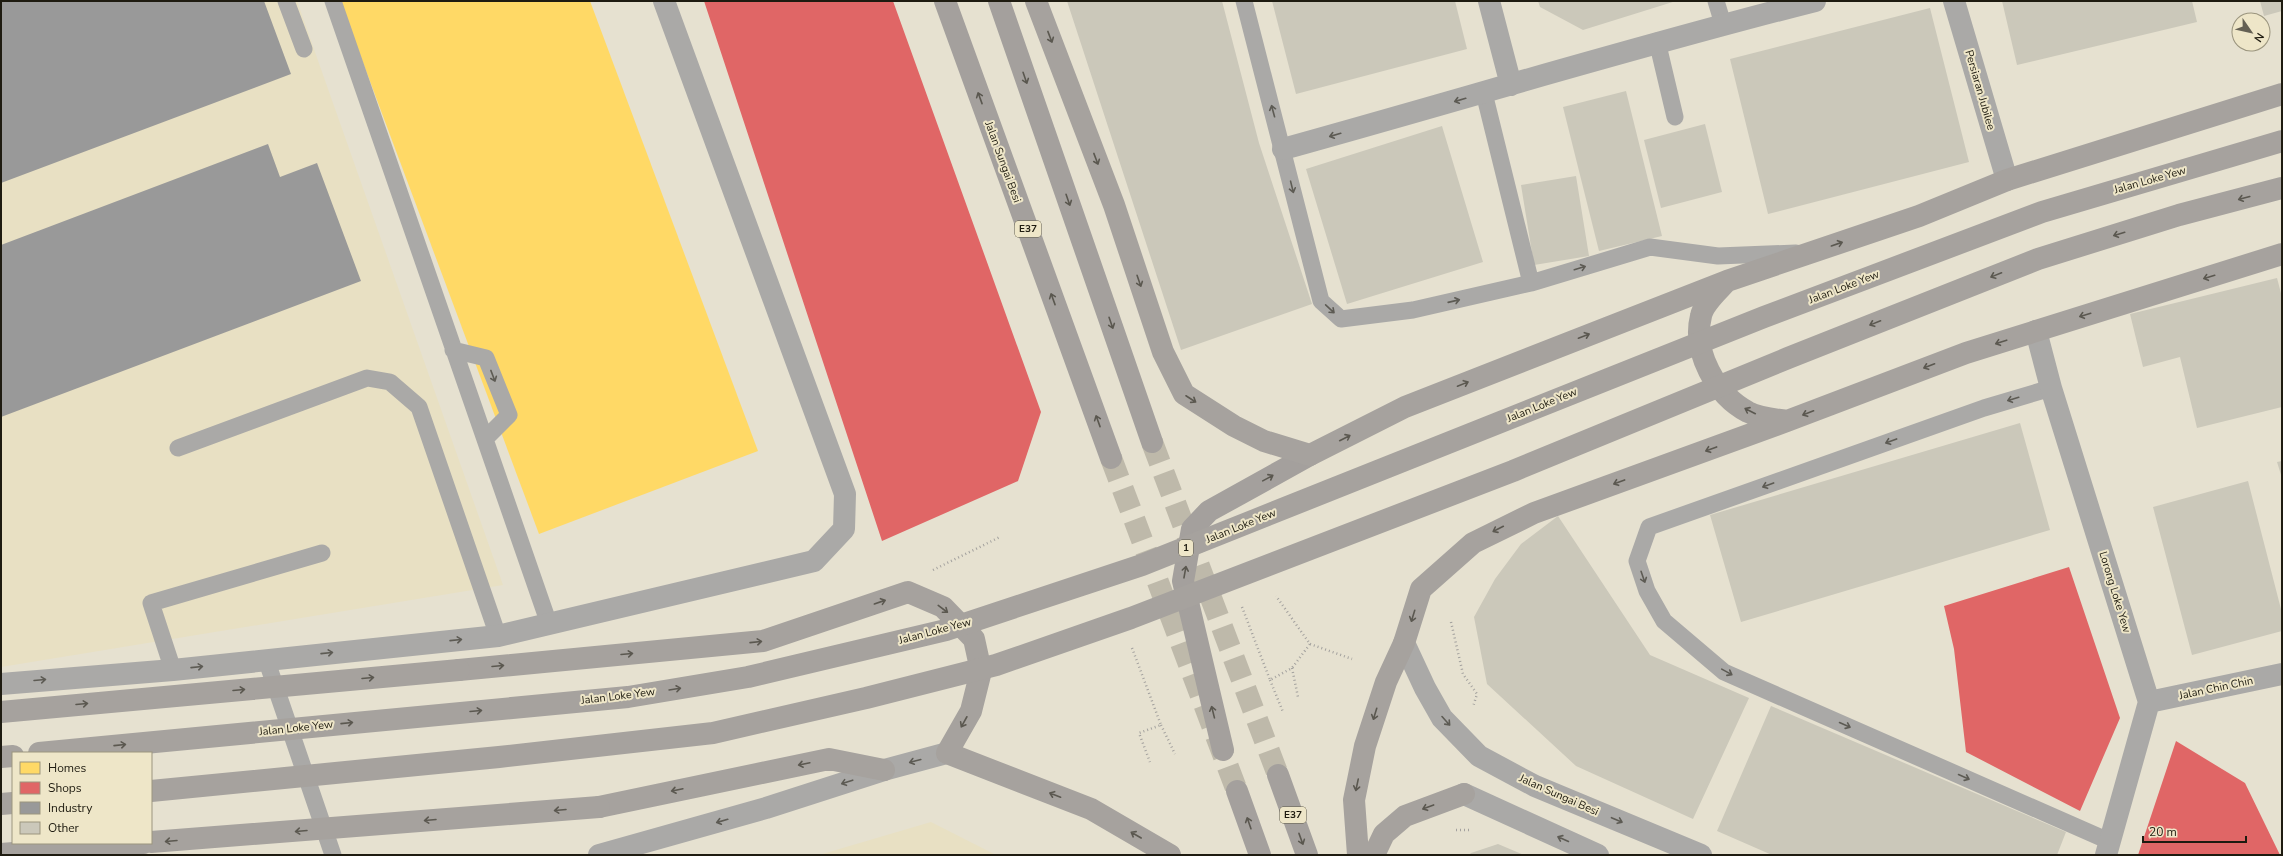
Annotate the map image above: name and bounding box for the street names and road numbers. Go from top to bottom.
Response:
street label: Persiaran Jubilee [1961,48,1999,132]
street label: Jalan Sungai Besi [981,118,1025,205]
street label: Jalan Loke Yew [2111,163,2188,198]
road number: E37 [1015,221,1041,237]
street label: Jalan Loke Yew [1806,267,1881,308]
street label: Jalan Loke Yew [1504,384,1579,426]
street label: Jalan Loke Yew [1203,505,1278,547]
road number: 1 [1179,540,1193,556]
street label: Lorong Loke Yew [2095,549,2135,635]
street label: Jalan Loke Yew [896,614,973,648]
street label: Jalan Chin Chin [2177,673,2254,703]
street label: Jalan Loke Yew [579,684,656,708]
street label: Jalan Loke Yew [257,717,334,739]
street label: Jalan Sungai Besi [1516,770,1601,819]
road number: E37 [1280,807,1306,823]

